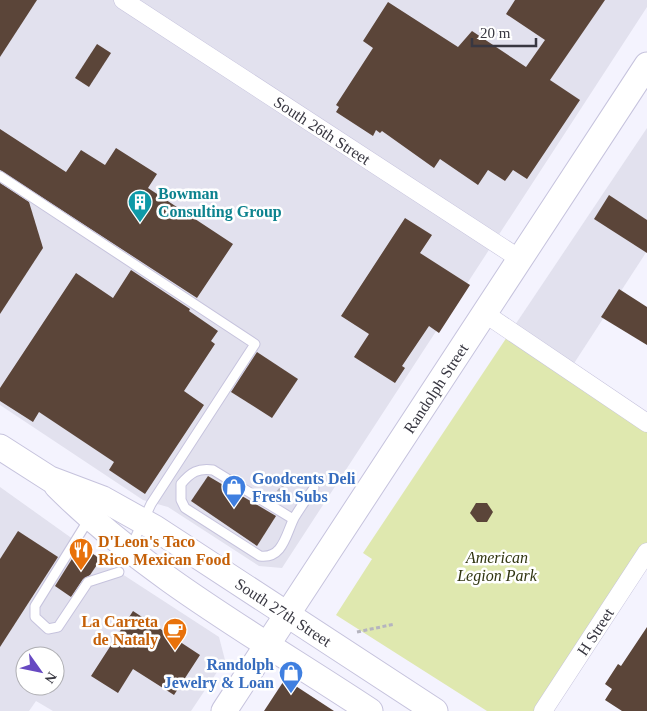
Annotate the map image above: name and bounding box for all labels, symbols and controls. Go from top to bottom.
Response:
scale bar [472,15,536,47]
text: 20 m [480,25,511,41]
street label: South 26th Street [271,93,374,168]
place label: Bowman Consulting Group [158,185,282,221]
building icon: Bowman Consulting Group [127,189,153,223]
street label: Randolph Street [400,340,471,436]
place label: Goodcents Deli Fresh Subs [252,470,356,505]
shop icon: Goodcents Deli Fresh Subs [221,474,247,508]
place label: D'Leon's Taco Rico Mexican Food [98,533,231,568]
restaurant icon: D'Leon's Taco Rico Mexican Food [68,537,94,571]
park label: American Legion Park [456,549,538,585]
street label: South 27th Street [232,574,335,650]
street label: H Street [573,604,617,658]
place label: La Carreta de Nataly [81,613,158,649]
cafe icon: La Carreta de Nataly [162,617,188,651]
north arrow [15,646,65,696]
place label: Randolph Jewelry & Loan [164,656,274,692]
shop icon: Randolph Jewelry & Loan [278,660,304,694]
text: N [41,669,60,686]

